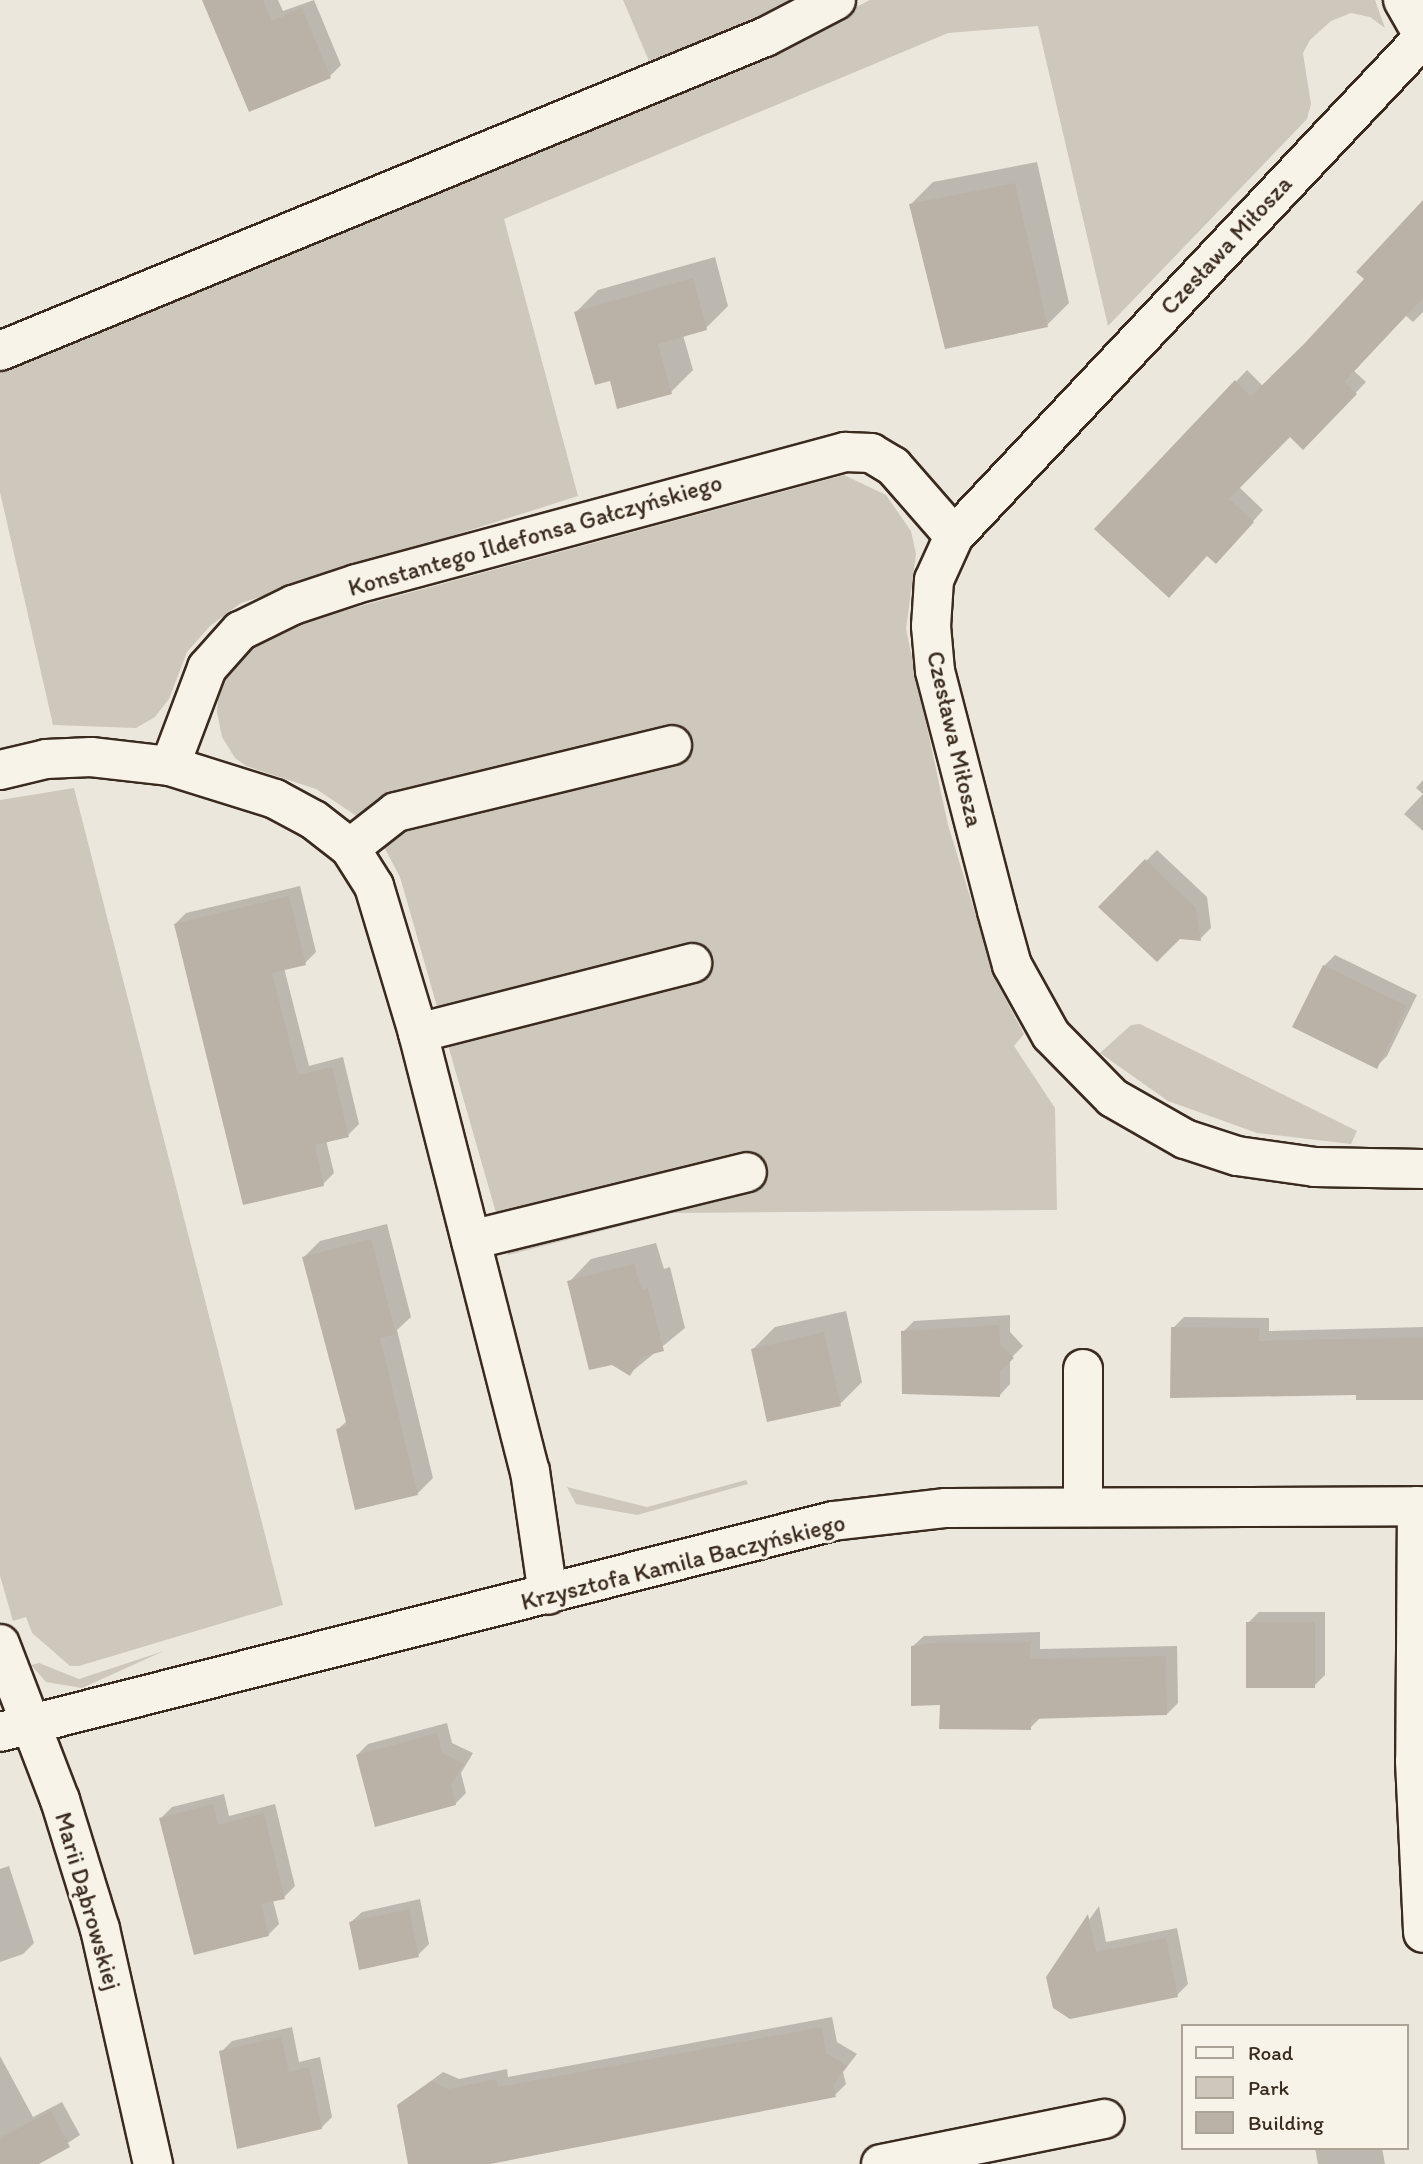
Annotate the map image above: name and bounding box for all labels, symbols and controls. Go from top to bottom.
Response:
street label: Czesława Miłosza [1154,169,1298,321]
street label: Konstantego Ildefonsa Gałczyńskiego [345,468,725,602]
street label: Czesława Miłosza [921,648,989,830]
street label: Krzysztofa Kamila Baczyńskiego [517,1508,849,1616]
street label: Marii Dąbrowskiej [49,1809,127,1993]
legend [1182,2024,1409,2150]
text: Road [1248,2040,1293,2065]
text: Park [1248,2075,1289,2100]
text: Building [1248,2110,1324,2135]

